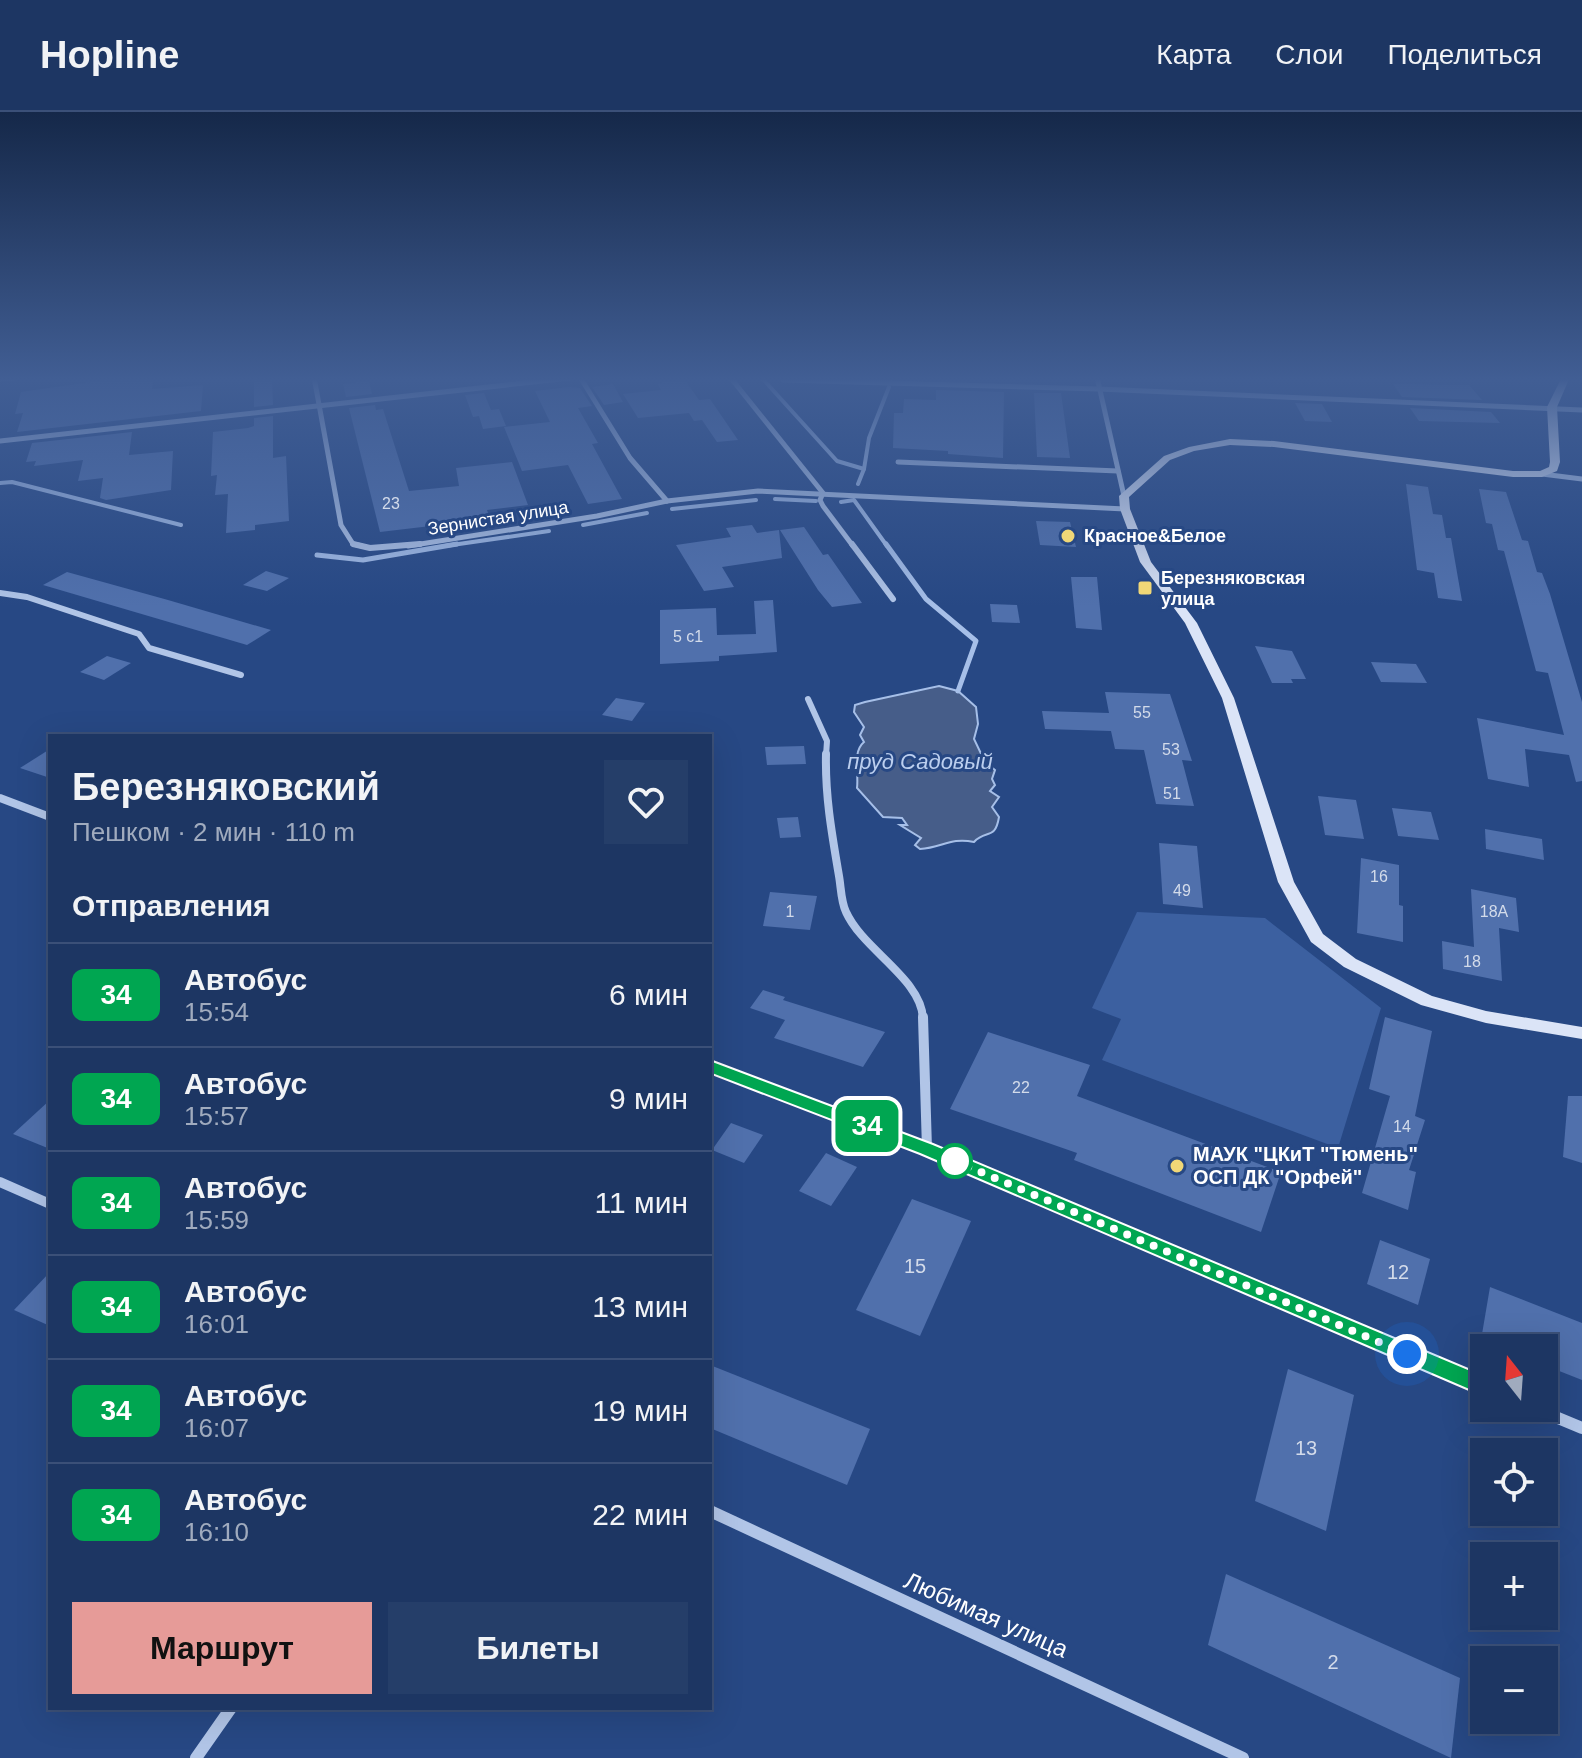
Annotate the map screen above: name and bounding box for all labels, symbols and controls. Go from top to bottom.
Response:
text: Hopline [40,34,179,76]
text: Карта [1156,39,1231,70]
text: Слои [1275,39,1343,70]
text: Поделиться [1387,39,1542,70]
house number: 23 [382,495,400,512]
street label: Зернистая улица [426,497,571,539]
place label: Красное&Белое [1084,526,1226,546]
marker: Красное&Белое [1059,527,1077,545]
place label: Березняковская улица [1161,568,1305,609]
marker: Березняковская улица [1136,579,1154,597]
house number: 5 с1 [673,628,703,645]
house number: 55 [1133,704,1151,721]
house number: 53 [1162,741,1180,758]
water label: пруд Садовый [847,749,993,774]
button: heart [604,760,688,844]
text: Березняковский [72,766,380,808]
house number: 51 [1163,785,1181,802]
text: Пешком · 2 мин · 110 m [72,817,355,847]
house number: 16 [1370,868,1388,885]
house number: 49 [1173,882,1191,899]
text: Отправления [72,889,271,922]
house number: 1 [786,903,795,920]
house number: 18А [1480,903,1509,920]
house number: 18 [1463,953,1481,970]
text: Автобус [184,963,307,996]
text: 6 мин [609,978,688,1011]
text: 34 [100,979,132,1010]
text: 15:54 [184,997,249,1027]
text: Автобус [184,1067,307,1100]
house number: 22 [1012,1079,1030,1096]
text: 9 мин [609,1082,688,1115]
text: 34 [100,1083,132,1114]
line badge: 34 [831,1100,903,1152]
text: 15:57 [184,1101,249,1131]
text: 34 [851,1110,883,1141]
house number: 14 [1393,1118,1411,1135]
place label: МАУК "ЦКиТ "Тюмень" ОСП ДК "Орфей" [1193,1143,1418,1188]
unlabelled marker [938,1144,972,1178]
marker: МАУК "ЦКиТ "Тюмень" ОСП ДК "Орфей" [1168,1157,1186,1175]
text: Автобус [184,1171,307,1204]
text: 11 мин [595,1186,688,1219]
text: 34 [100,1187,132,1218]
text: 15:59 [184,1205,249,1235]
house number: 15 [904,1255,926,1277]
house number: 12 [1387,1261,1409,1283]
text: Автобус [184,1275,307,1308]
text: 13 мин [592,1290,688,1323]
text: 34 [100,1291,132,1322]
text: 16:01 [184,1309,249,1339]
your location [1387,1334,1427,1374]
north arrow [1470,1334,1558,1422]
map controls [1470,1334,1558,1734]
text: Автобус [184,1379,307,1412]
text: 19 мин [592,1394,688,1427]
text: 34 [100,1395,132,1426]
text: 16:07 [184,1413,249,1443]
house number: 13 [1295,1437,1317,1459]
button: locate [1470,1438,1558,1526]
text: Автобус [184,1483,307,1516]
text: 22 мин [592,1498,688,1531]
text: 34 [100,1499,132,1530]
text: 16:10 [184,1517,249,1547]
button: + [1470,1542,1558,1630]
street label: Любимая улица [900,1566,1073,1663]
button: Маршрут [72,1602,372,1694]
button: Билеты [388,1602,688,1694]
button: − [1470,1646,1558,1734]
house number: 2 [1327,1651,1339,1673]

